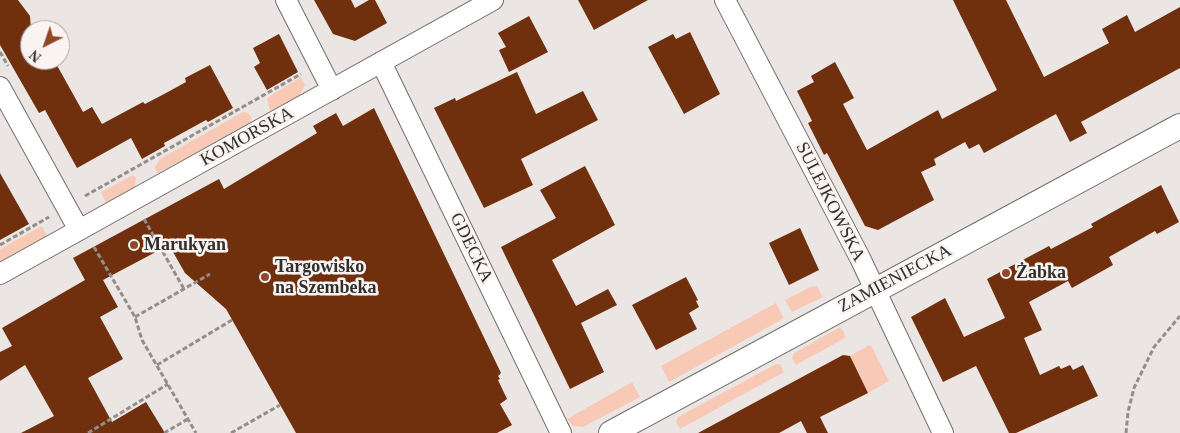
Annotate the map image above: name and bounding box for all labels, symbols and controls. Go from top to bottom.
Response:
north arrow [20,20,70,70]
text: N [27,47,44,65]
street label: KOMORSKA [197,103,297,171]
street label: SULEJKOWSKA [791,139,869,265]
street label: GDECKA [445,210,497,286]
place label: Marukyan [144,234,226,256]
marker: Marukyan [128,239,140,251]
street label: ZAMIENIECKA [835,240,955,318]
place label: Targowisko na Szembeka [275,256,377,298]
place label: Żabka [1016,262,1066,284]
marker: Żabka [1000,267,1012,279]
marker: Targowisko na Szembeka [259,271,271,283]

